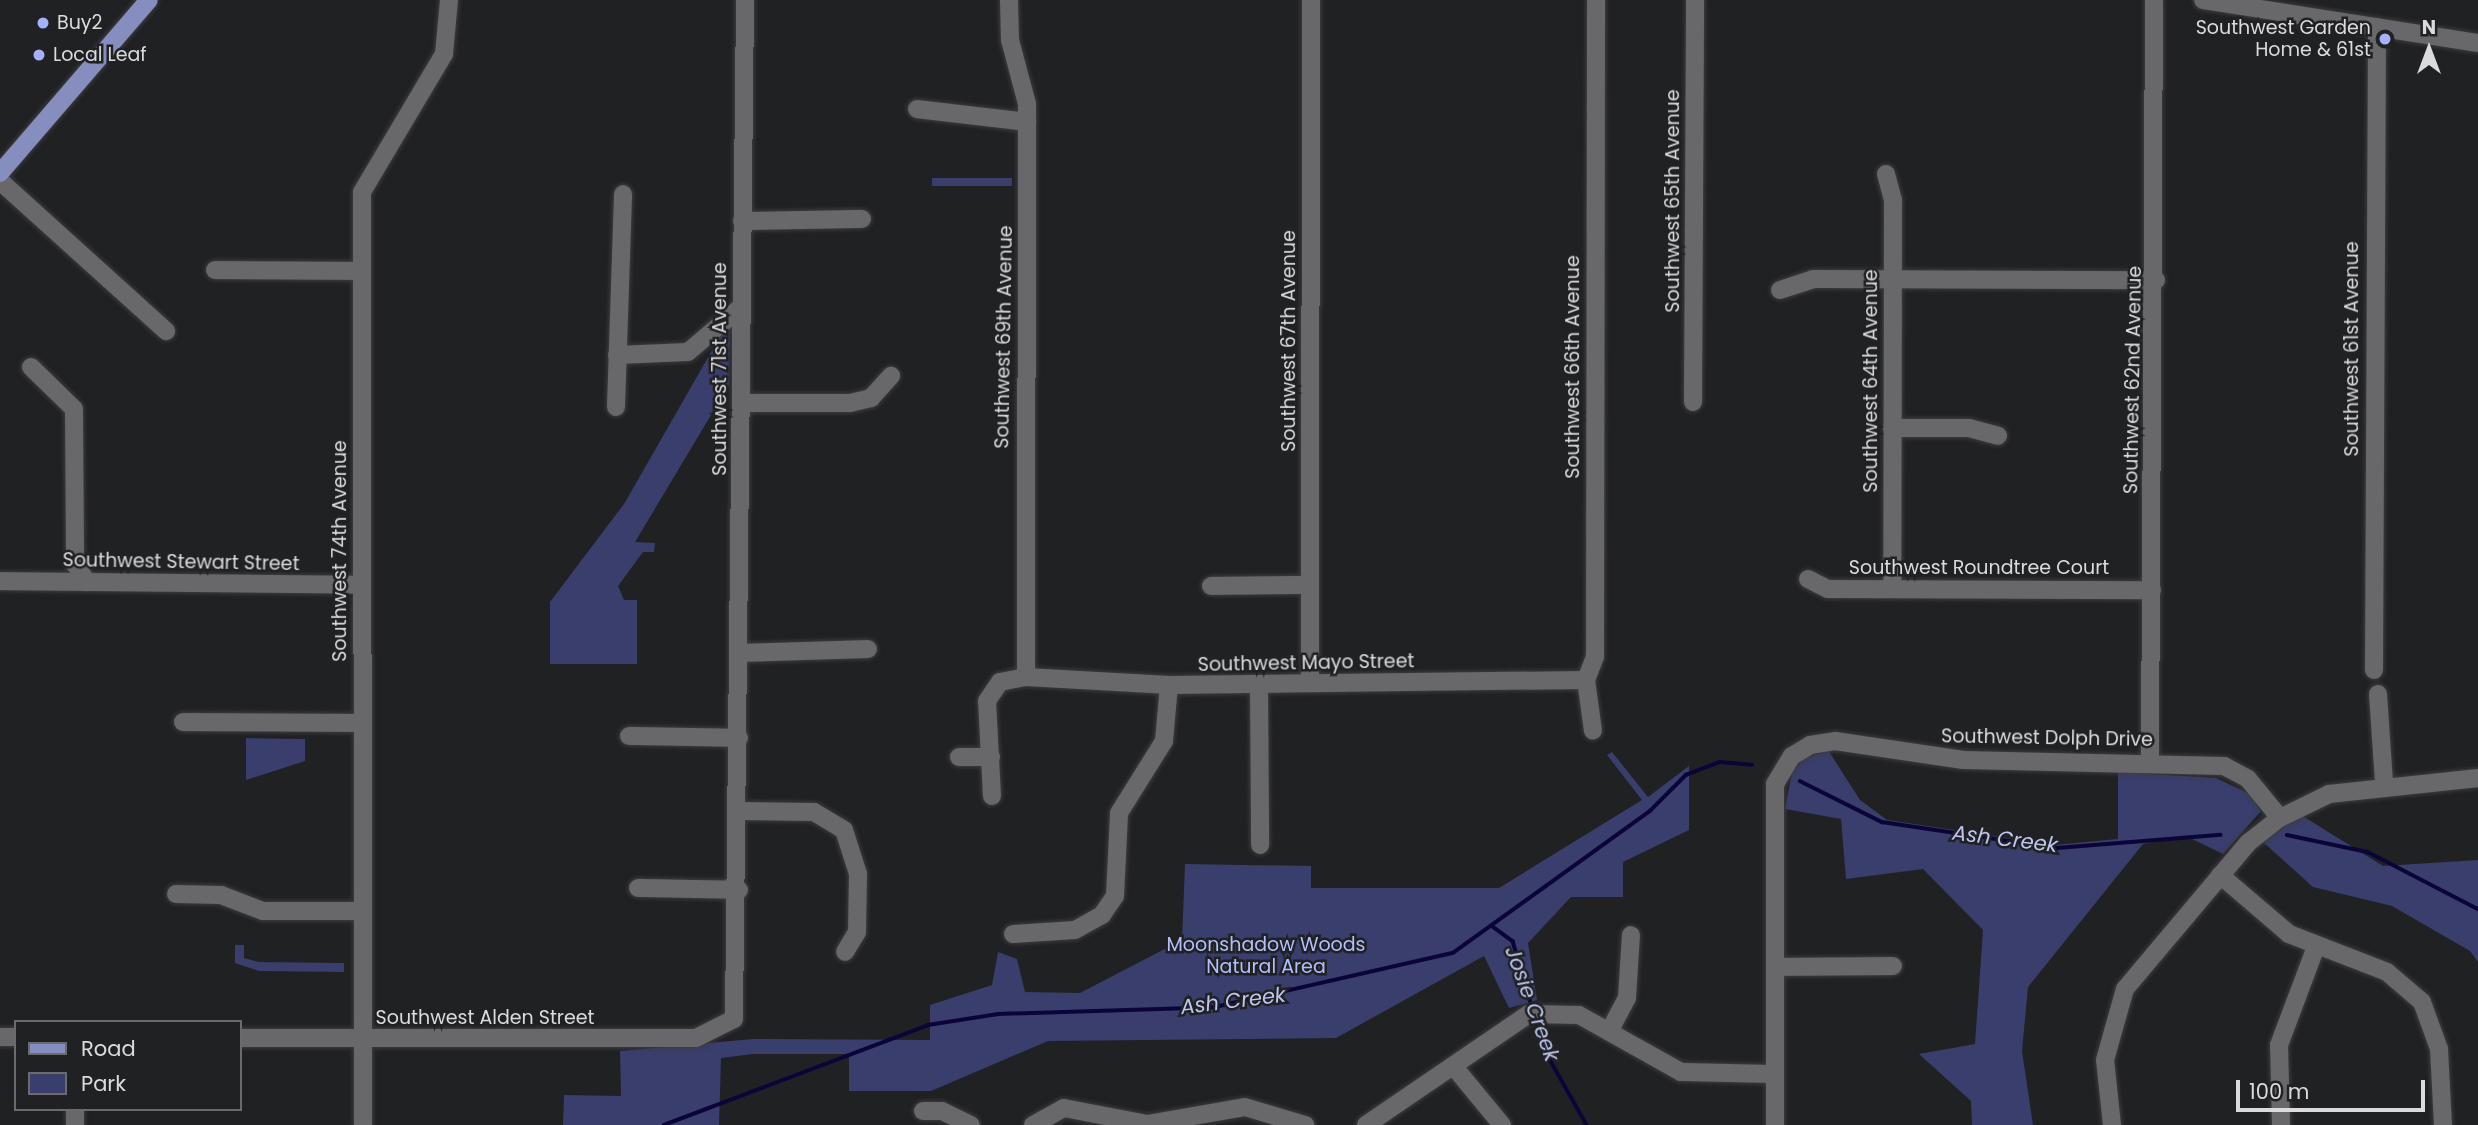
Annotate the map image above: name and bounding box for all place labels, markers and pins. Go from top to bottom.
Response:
place label: Buy2 [57,12,102,34]
marker: Buy2 [35,15,51,31]
place label: Southwest Garden Home & 61st [2196,17,2371,61]
marker: Southwest Garden Home & 61st [2377,31,2393,47]
place label: Local Leaf [53,44,147,66]
marker: Local Leaf [31,47,47,63]

